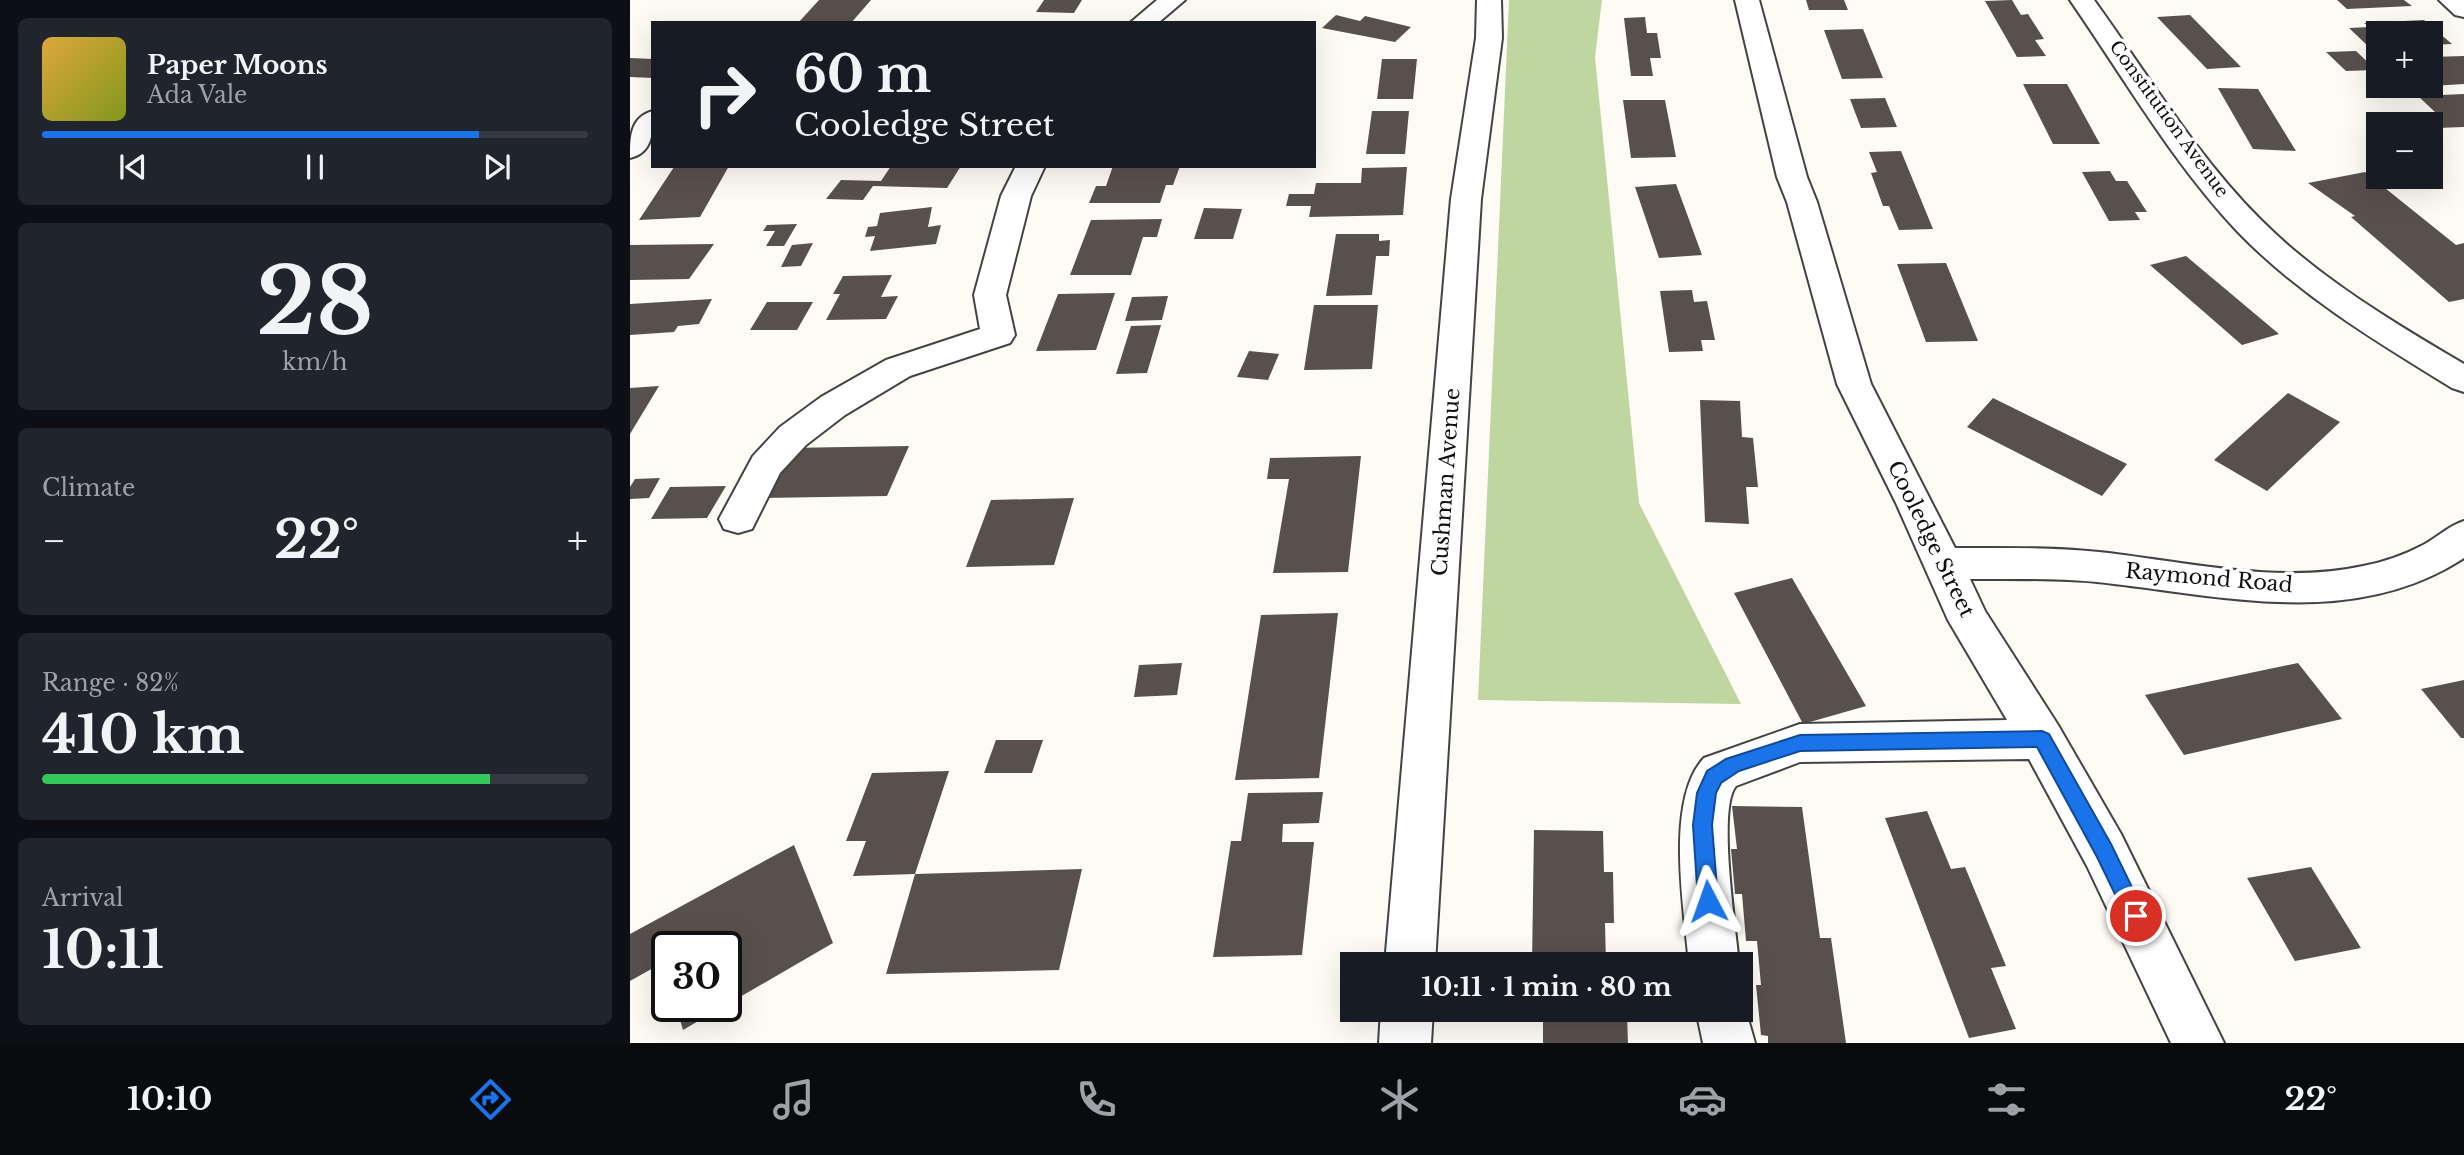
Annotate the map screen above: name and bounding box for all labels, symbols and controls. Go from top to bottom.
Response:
map controls [2366,21,2443,189]
button: + [2366,21,2443,98]
street label: Constitution Avenue [2105,36,2233,202]
text: 60 m [794,44,931,105]
text: Paper Moons [147,49,328,81]
icon: right [679,49,770,140]
text: Ada Vale [147,81,247,109]
text: Cooledge Street [794,105,1055,145]
button: − [2366,112,2443,189]
icon: previous [114,148,152,186]
icon: pause [296,148,334,186]
icon: next [478,148,516,186]
text: 28 [256,246,374,359]
text: km/h [282,348,348,376]
street label: Cushman Avenue [1426,387,1466,577]
street label: Cooledge Street [1882,456,1980,622]
text: Climate [42,474,135,502]
text: 22° [274,508,359,572]
text: − [42,517,66,564]
text: + [567,517,588,564]
street label: Raymond Road [2124,558,2294,598]
text: Range · 82% [42,669,179,697]
text: 410 km [42,703,244,767]
position arrow [1671,864,1745,938]
text: Arrival [42,884,123,912]
pin [2106,886,2166,946]
icon: arrive [2117,897,2155,935]
text: 10:11 [42,918,164,982]
speed limit sign: 30 [651,931,742,1022]
text: 10:11 · 1 min · 80 m [1421,971,1672,1003]
icon: directions [466,1075,515,1124]
icon: music [769,1075,818,1124]
icon: phone [1072,1075,1121,1124]
icon: climate [1375,1075,1424,1124]
icon: car [1678,1075,1727,1124]
icon: filters [1982,1075,2031,1124]
text: 10:10 [127,1079,212,1119]
text: 22° [2285,1079,2337,1119]

